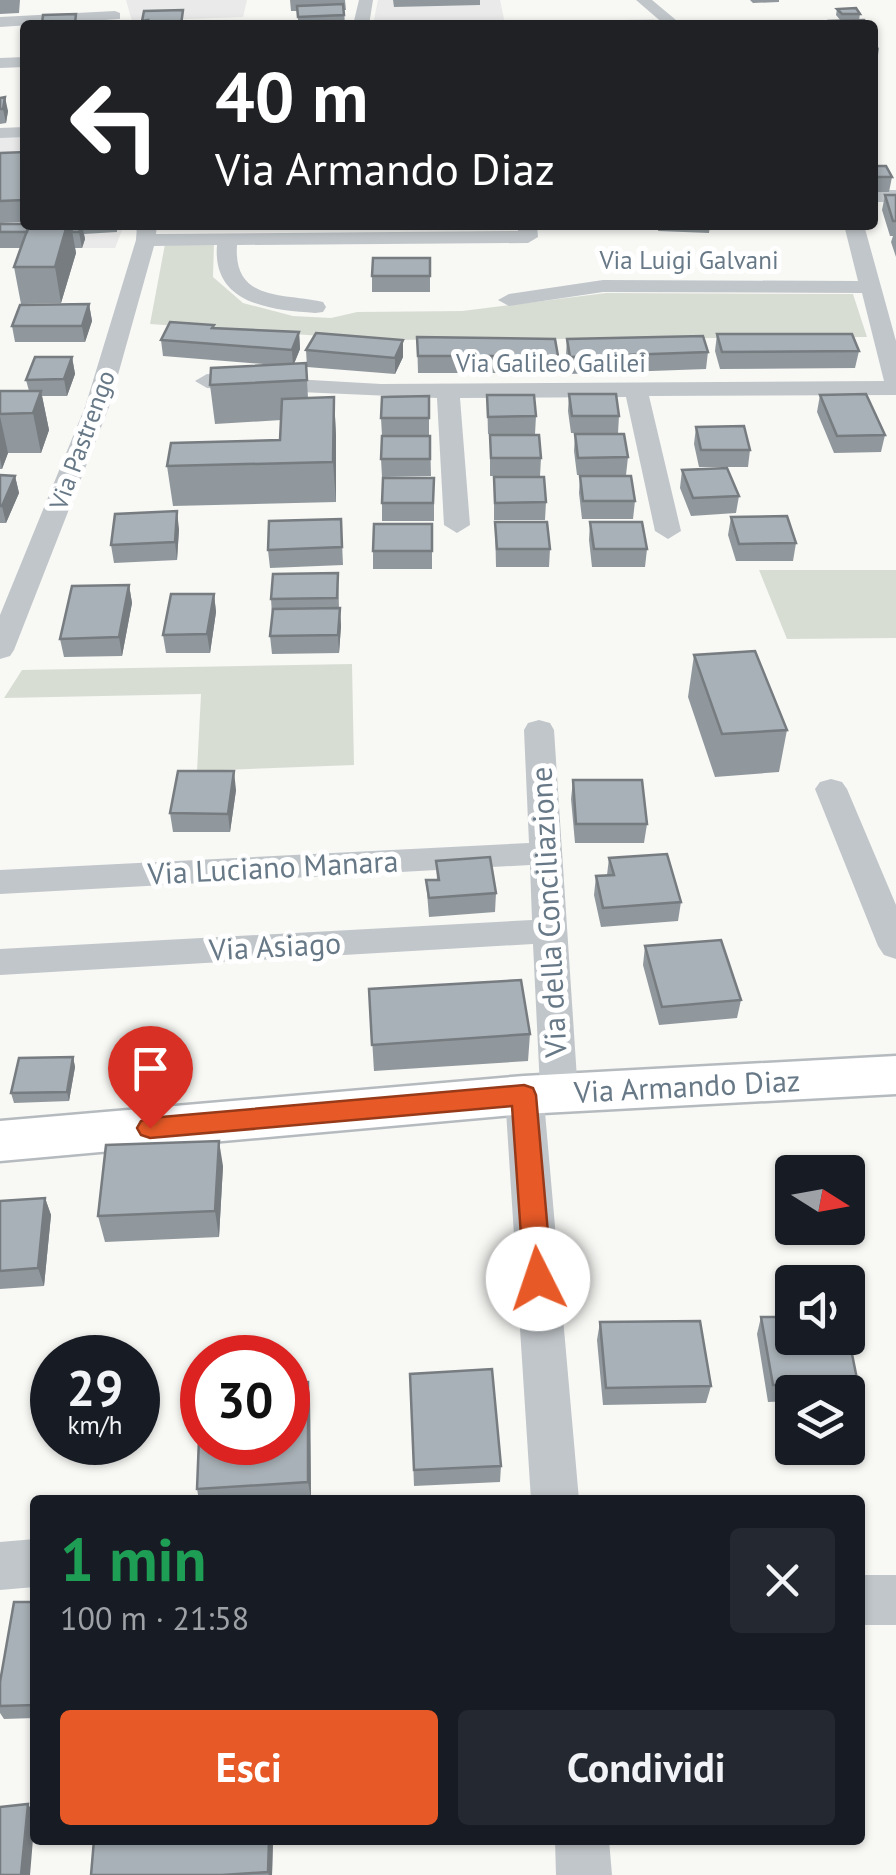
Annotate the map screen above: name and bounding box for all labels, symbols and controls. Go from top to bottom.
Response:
text: 40 m [215,51,368,141]
icon: left [50,60,180,190]
text: Via Armando Diaz [215,139,555,197]
street label: Via Luigi Galvani [598,244,779,276]
street label: Via Galileo Galilei [455,347,646,379]
street label: Via Pastrengo [42,366,122,515]
street label: Via della Conciliazione [520,766,575,1059]
street label: Via Luciano Manara [146,840,399,893]
street label: Via Asiago [207,923,342,968]
pin [108,1026,193,1129]
icon: arrive [123,1041,178,1096]
street label: Via Armando Diaz [572,1060,801,1111]
north arrow [775,1155,865,1245]
map controls [775,1155,865,1465]
position arrow [486,1227,590,1331]
button: sound [775,1265,865,1355]
speed limit sign: 30 [180,1335,310,1465]
text: 29 [67,1355,123,1420]
button: layers [775,1375,865,1465]
text: km/h [68,1409,122,1441]
text: 1 min [60,1520,206,1598]
button: close [730,1528,835,1633]
text: 100 m · 21:58 [60,1597,249,1639]
button: Esci [60,1710,438,1825]
button: Condividi [458,1710,835,1825]

